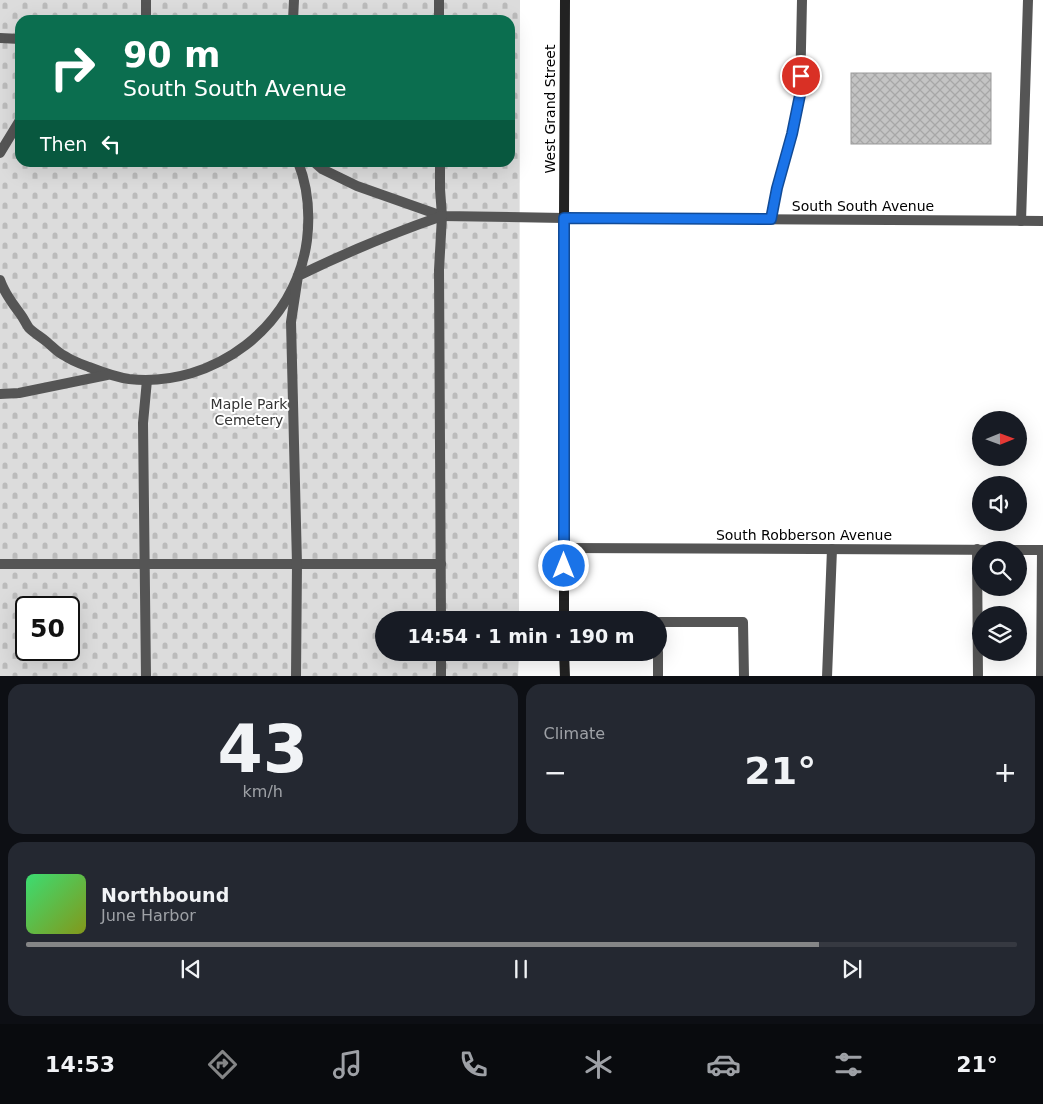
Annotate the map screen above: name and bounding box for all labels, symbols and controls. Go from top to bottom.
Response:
icon: right [40,35,105,100]
text: 90 m [123,35,220,75]
street label: West Grand Street [542,44,558,173]
pin [780,55,822,97]
icon: arrive [787,62,815,90]
text: South South Avenue [123,76,347,101]
icon: left [97,130,125,158]
text: Then [40,133,87,155]
street label: South South Avenue [792,198,934,214]
park label: Maple Park Cemetery [211,396,288,428]
north arrow [972,411,1028,466]
map controls [972,411,1027,661]
button: sound [972,476,1027,531]
street label: South Robberson Avenue [716,527,892,543]
position arrow [537,539,589,591]
button: search [972,541,1027,596]
speed limit sign: 50 [15,596,80,661]
button: layers [972,606,1027,661]
text: 14:54 · 1 min · 190 m [407,625,635,647]
text: 43 [218,712,308,787]
text: Climate [544,724,605,743]
text: 21° [744,749,816,793]
text: − [544,756,567,789]
text: + [994,756,1017,789]
text: km/h [243,782,283,801]
text: Northbound [101,884,229,906]
text: June Harbor [101,906,196,925]
icon: previous [177,955,205,983]
icon: pause [507,955,535,983]
icon: next [838,955,866,983]
icon: directions [205,1047,240,1082]
icon: music [330,1047,365,1082]
icon: phone [456,1047,491,1082]
icon: climate [581,1047,616,1082]
icon: car [706,1047,741,1082]
icon: filters [831,1047,866,1082]
text: 14:53 [45,1052,115,1077]
text: 21° [956,1052,998,1077]

